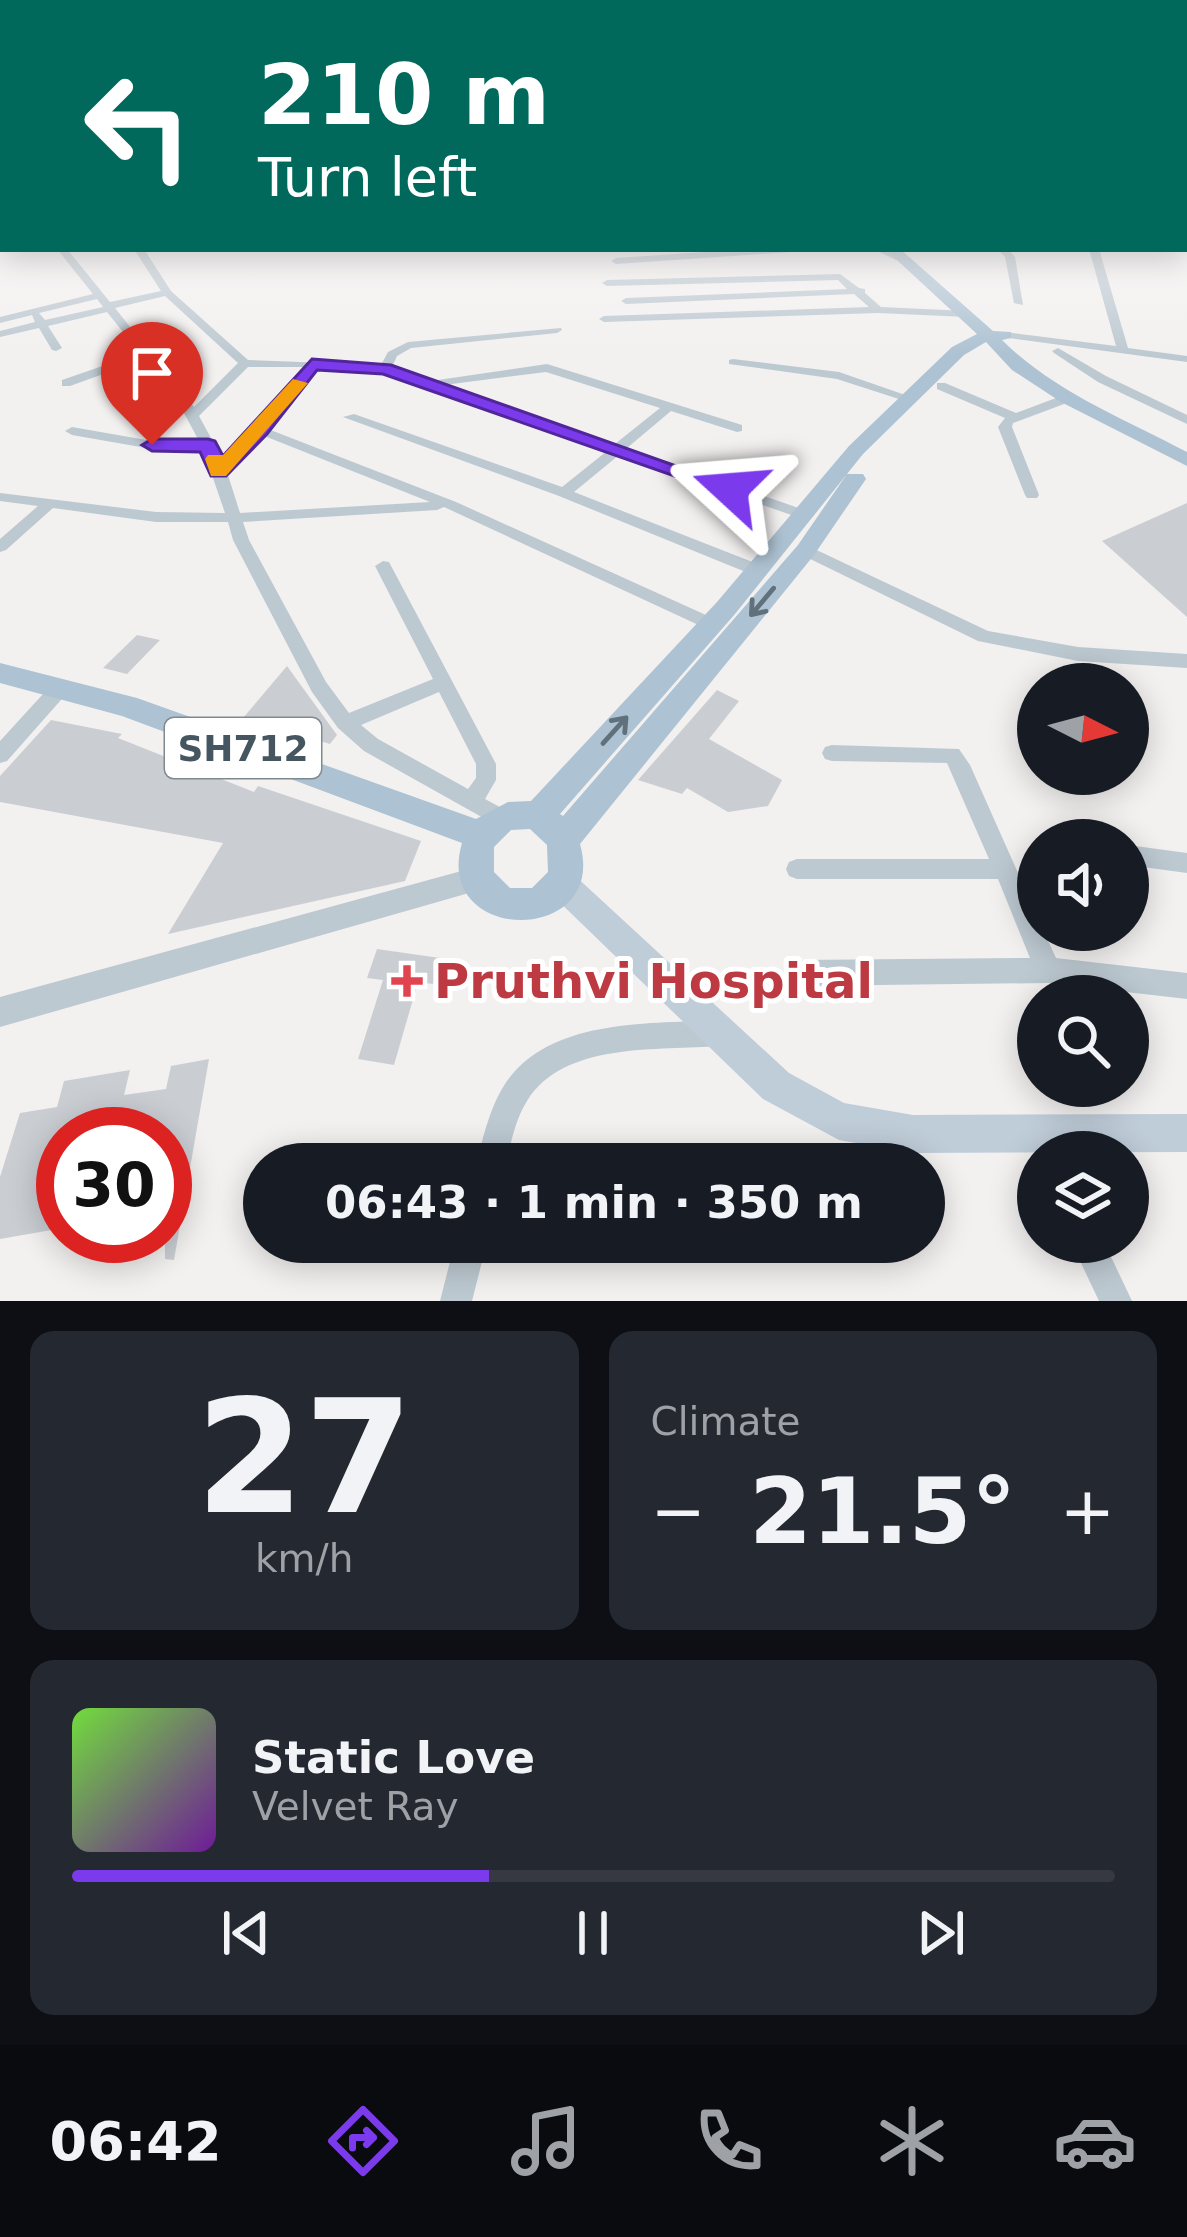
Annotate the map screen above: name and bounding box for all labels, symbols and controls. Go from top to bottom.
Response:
text: 210 m [258,46,550,144]
icon: left [60,48,216,204]
text: Turn left [258,146,477,209]
pin [101,322,203,445]
icon: arrive [119,340,185,406]
position arrow [667,426,793,552]
one-way arrow [750,586,776,618]
north arrow [1017,663,1149,795]
map controls [1017,663,1149,1263]
one-way arrow [601,716,628,746]
road number: SH712 [165,718,321,778]
button: sound [1017,819,1149,951]
place label: Pruthvi Hospital [434,953,873,1009]
marker: Pruthvi Hospital [391,965,423,997]
button: search [1017,975,1149,1107]
speed limit sign: 30 [36,1107,192,1263]
button: layers [1017,1131,1149,1263]
text: 06:43 · 1 min · 350 m [325,1176,863,1229]
text: 27 [196,1367,413,1549]
text: Climate [651,1399,801,1444]
text: 21.5° [749,1459,1016,1564]
text: − [651,1473,706,1550]
text: + [1060,1473,1115,1550]
text: km/h [255,1536,353,1581]
text: Static Love [252,1731,535,1784]
text: Velvet Ray [252,1784,458,1829]
icon: previous [213,1900,279,1966]
icon: pause [560,1900,626,1966]
icon: next [908,1900,974,1966]
icon: directions [321,2099,405,2183]
icon: music [504,2099,588,2183]
icon: phone [687,2099,771,2183]
icon: climate [870,2099,954,2183]
icon: car [1053,2099,1137,2183]
text: 06:42 [50,2110,221,2173]

